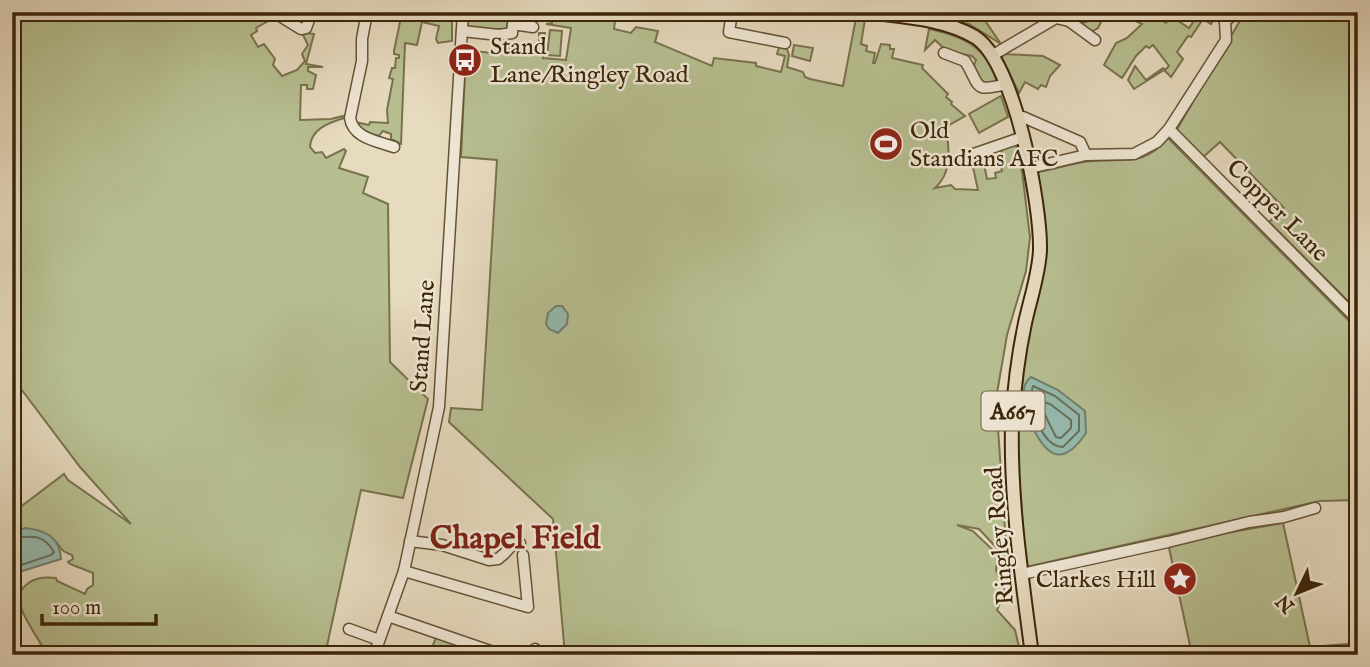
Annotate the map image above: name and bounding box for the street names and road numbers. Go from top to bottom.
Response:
street label: Copper Lane [1219,153,1335,269]
street label: Stand Lane [404,279,443,394]
road number: A667 [982,392,1044,430]
street label: Ringley Road [979,465,1022,607]

